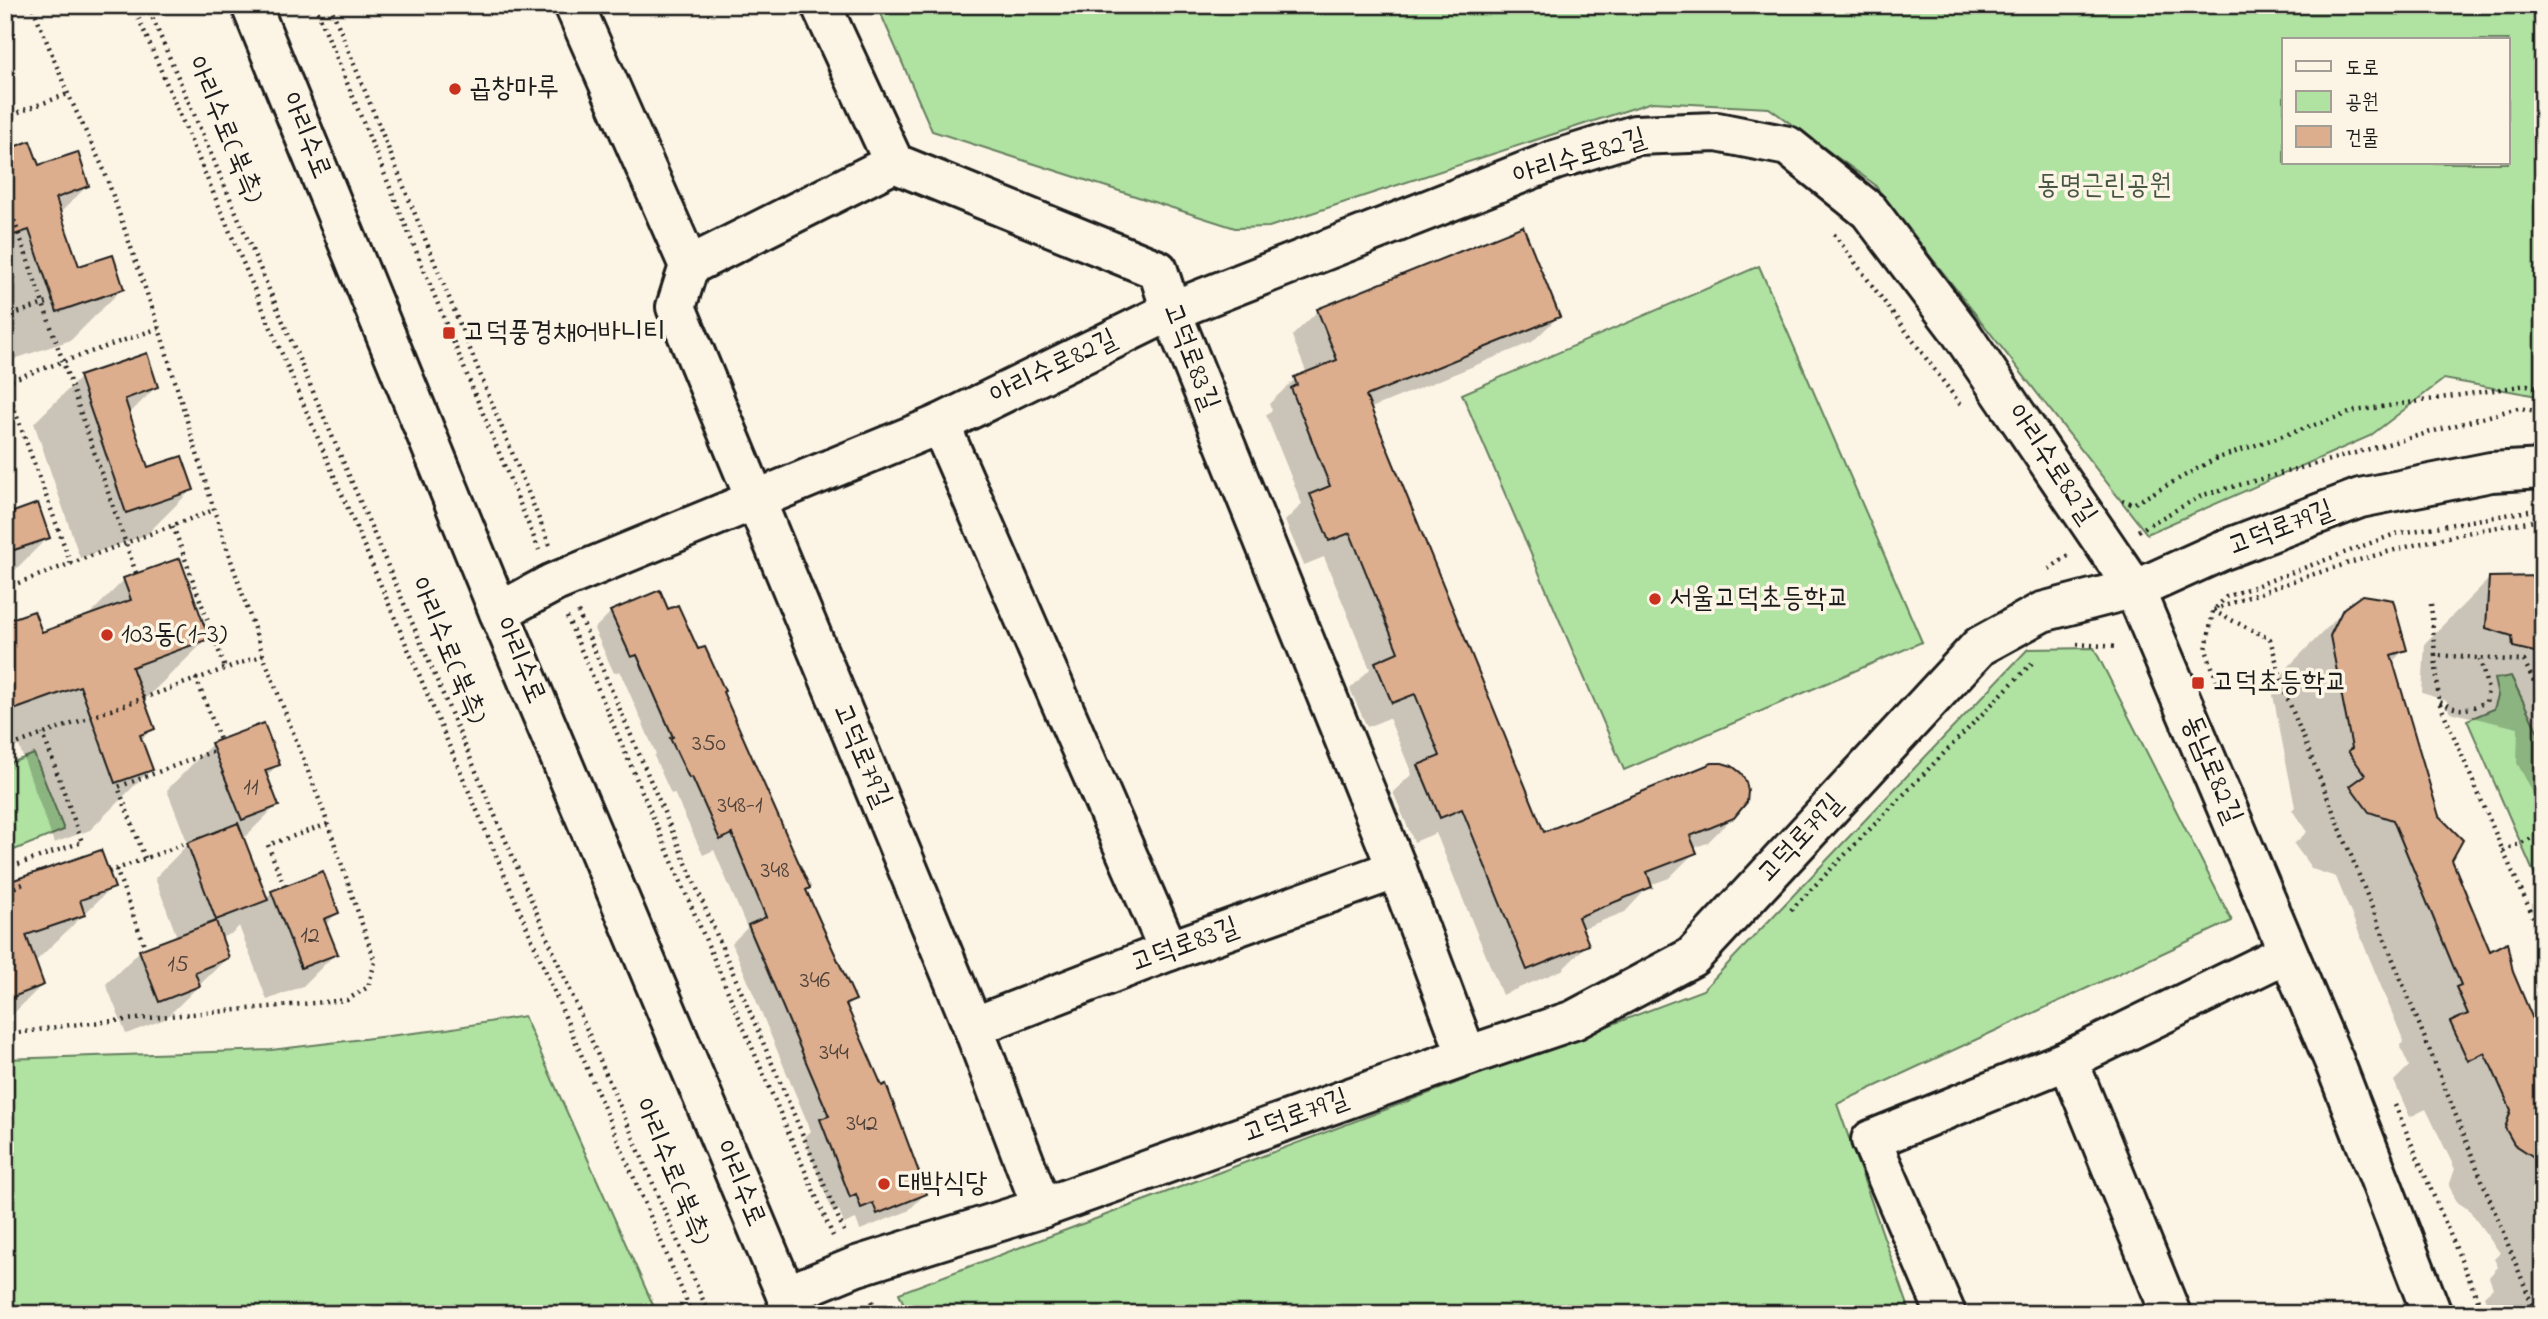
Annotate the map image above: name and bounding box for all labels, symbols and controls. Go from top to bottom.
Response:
legend [2282,38,2510,164]
street label: 아리수로(북측) [175,51,273,209]
text: 도로 [2345,54,2379,84]
place label: 곱창마루 [469,69,559,110]
marker: 곱창마루 [447,81,463,97]
street label: 아리수로 [269,87,341,185]
text: 공원 [2345,88,2379,118]
street label: 아리수로82길 [1508,118,1652,198]
text: 건물 [2345,124,2379,154]
park label: 동명근린공원 [2036,166,2172,207]
street label: 고덕로83길 [1151,297,1229,417]
place label: 고덕풍경채어바니티 [463,313,666,354]
street label: 아리수로82길 [983,320,1125,416]
marker: 고덕풍경채어바니티 [441,325,457,341]
street label: 아리수로82길 [1996,397,2106,533]
street label: 고덕로79길 [2222,490,2340,568]
street label: 아리수로(북측) [398,572,496,730]
place label: 서울고덕초등학교 [1669,579,1849,620]
marker: 서울고덕초등학교 [1647,591,1663,607]
street label: 아리수로 [483,612,555,710]
place label: 103동(1-3) [121,615,227,656]
marker: 103동(1-3) [99,627,115,643]
place label: 고덕초등학교 [2212,663,2347,704]
marker: 고덕초등학교 [2190,675,2206,691]
street label: 고덕로79길 [821,697,901,815]
street label: 동남로82길 [2170,709,2252,831]
house number: 350 [692,727,726,762]
house number: 11 [243,771,259,806]
street label: 고덕로79길 [1748,785,1854,893]
house number: 348-1 [717,789,763,824]
house number: 348 [761,854,789,889]
street label: 고덕로83길 [1125,908,1245,984]
house number: 12 [300,919,320,954]
house number: 15 [167,948,189,983]
house number: 346 [800,964,831,999]
house number: 344 [819,1036,849,1071]
street label: 고덕로79길 [1237,1079,1355,1155]
street label: 아리수로(북측) [622,1093,720,1251]
house number: 342 [846,1107,878,1142]
street label: 아리수로 [703,1135,775,1233]
place label: 대박식당 [898,1164,988,1205]
marker: 대박식당 [876,1176,892,1192]

